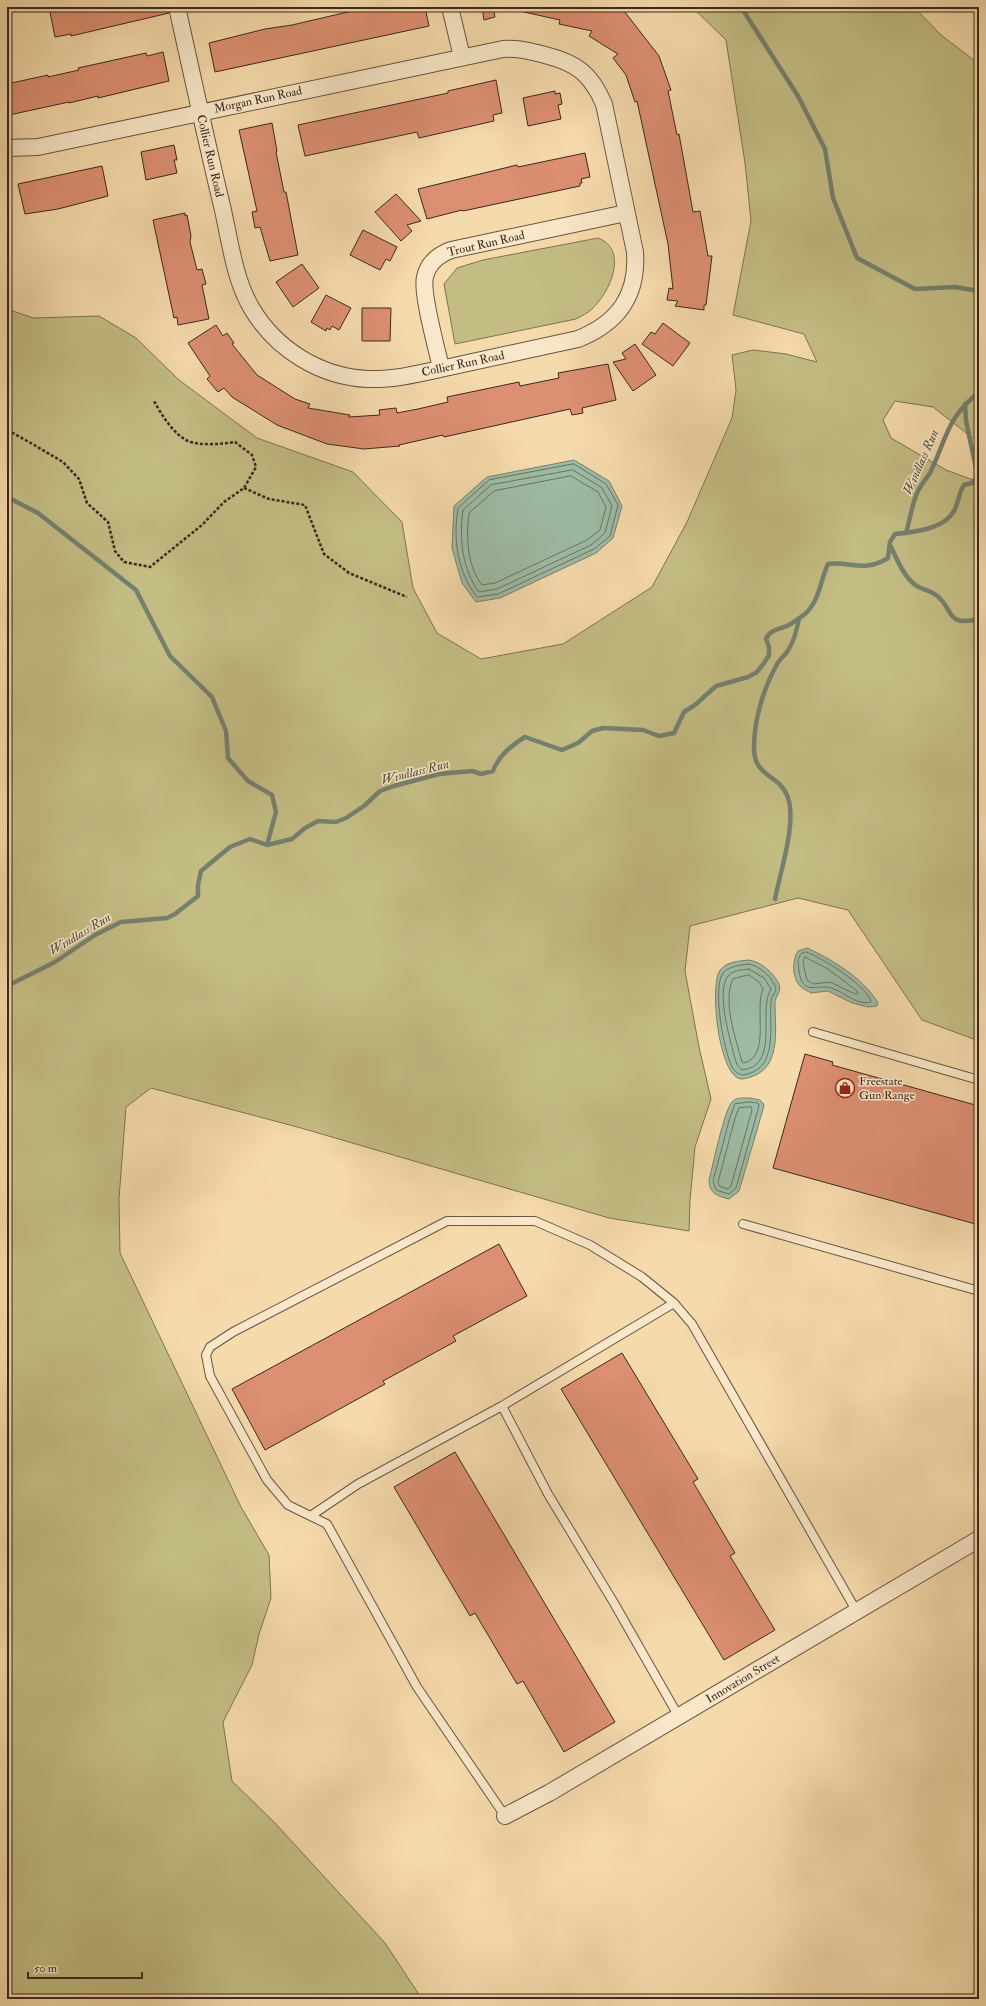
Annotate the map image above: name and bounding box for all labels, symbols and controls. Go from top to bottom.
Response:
street label: Morgan Run Road [213,83,303,117]
street label: Collier Run Road [193,113,227,199]
street label: Trout Run Road [446,228,526,260]
street label: Collier Run Road [420,348,506,380]
water label: Windlass Run [900,427,942,497]
water label: Windlass Run [379,756,451,788]
water label: Windlass Run [46,909,114,959]
place label: Freestate Gun Range [859,1074,915,1103]
shop icon: Freestate Gun Range [834,1077,856,1099]
street label: Innovation Street [703,1651,783,1707]
scale bar [28,1954,142,1980]
text: 50 m [34,1961,58,1976]

